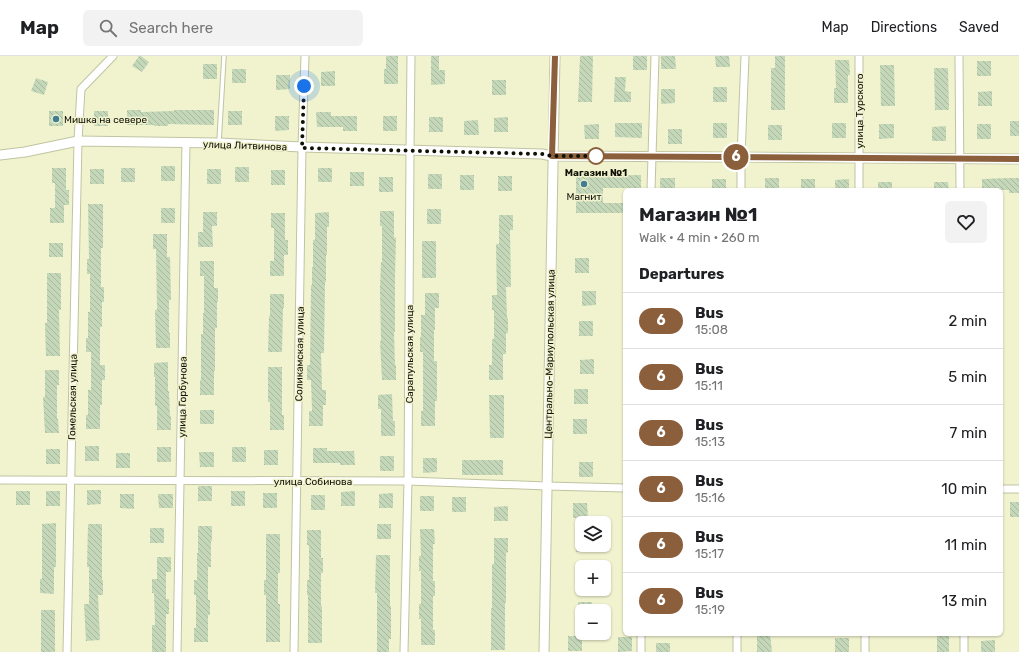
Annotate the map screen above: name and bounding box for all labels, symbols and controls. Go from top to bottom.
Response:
search box [83,10,363,46]
text: Map [20,16,59,39]
icon: search [97,17,119,39]
text: Search here [129,19,213,37]
text: Map [822,19,849,36]
text: Directions [871,19,937,36]
text: Saved [959,19,999,36]
street label: улица Турского [854,73,866,148]
your location [294,76,314,96]
marker: Мишка на севере [51,114,61,124]
place label: Мишка на севере [64,114,148,126]
street label: улица Литвинова [203,139,287,153]
line badge: 6 [723,144,749,170]
marker: Магазин №1 [587,147,605,165]
text: 6 [731,148,741,165]
place label: Магазин №1 [565,167,627,179]
marker: Магнит [579,179,589,189]
place label: Магнит [566,191,602,203]
button: heart [945,201,987,243]
text: Магазин №1 [639,203,757,226]
text: Walk · 4 min · 260 m [639,230,760,245]
text: Departures [639,265,724,283]
street label: Центрально-Мариупольская улица [543,269,557,439]
text: Bus [695,304,723,322]
street label: Сарапульская улица [404,305,416,403]
street label: Соликамская улица [293,306,307,402]
text: 6 [656,312,666,329]
text: 2 min [948,312,987,330]
text: 15:08 [695,322,728,337]
street label: Гомельская улица [66,354,80,440]
street label: улица Горбунова [176,356,190,438]
text: Bus [695,360,723,378]
text: 6 [656,368,666,385]
text: 5 min [948,368,987,386]
text: 15:11 [695,378,723,393]
text: Bus [695,416,723,434]
text: 6 [656,424,666,441]
text: 7 min [950,424,987,442]
text: 15:13 [695,434,725,449]
text: Bus [695,472,723,490]
street label: улица Собинова [274,476,352,488]
text: 6 [656,480,666,497]
text: 10 min [941,480,987,498]
text: 15:16 [695,490,725,505]
map controls [575,516,611,640]
button: layers [575,516,611,552]
text: Bus [695,528,723,546]
text: 6 [656,536,666,553]
text: 11 min [944,536,987,554]
text: 15:17 [695,546,724,561]
button: + [575,560,611,596]
text: Bus [695,584,723,602]
text: 6 [656,592,666,609]
text: 13 min [942,592,987,610]
text: 15:19 [695,602,725,617]
button: − [575,604,611,640]

